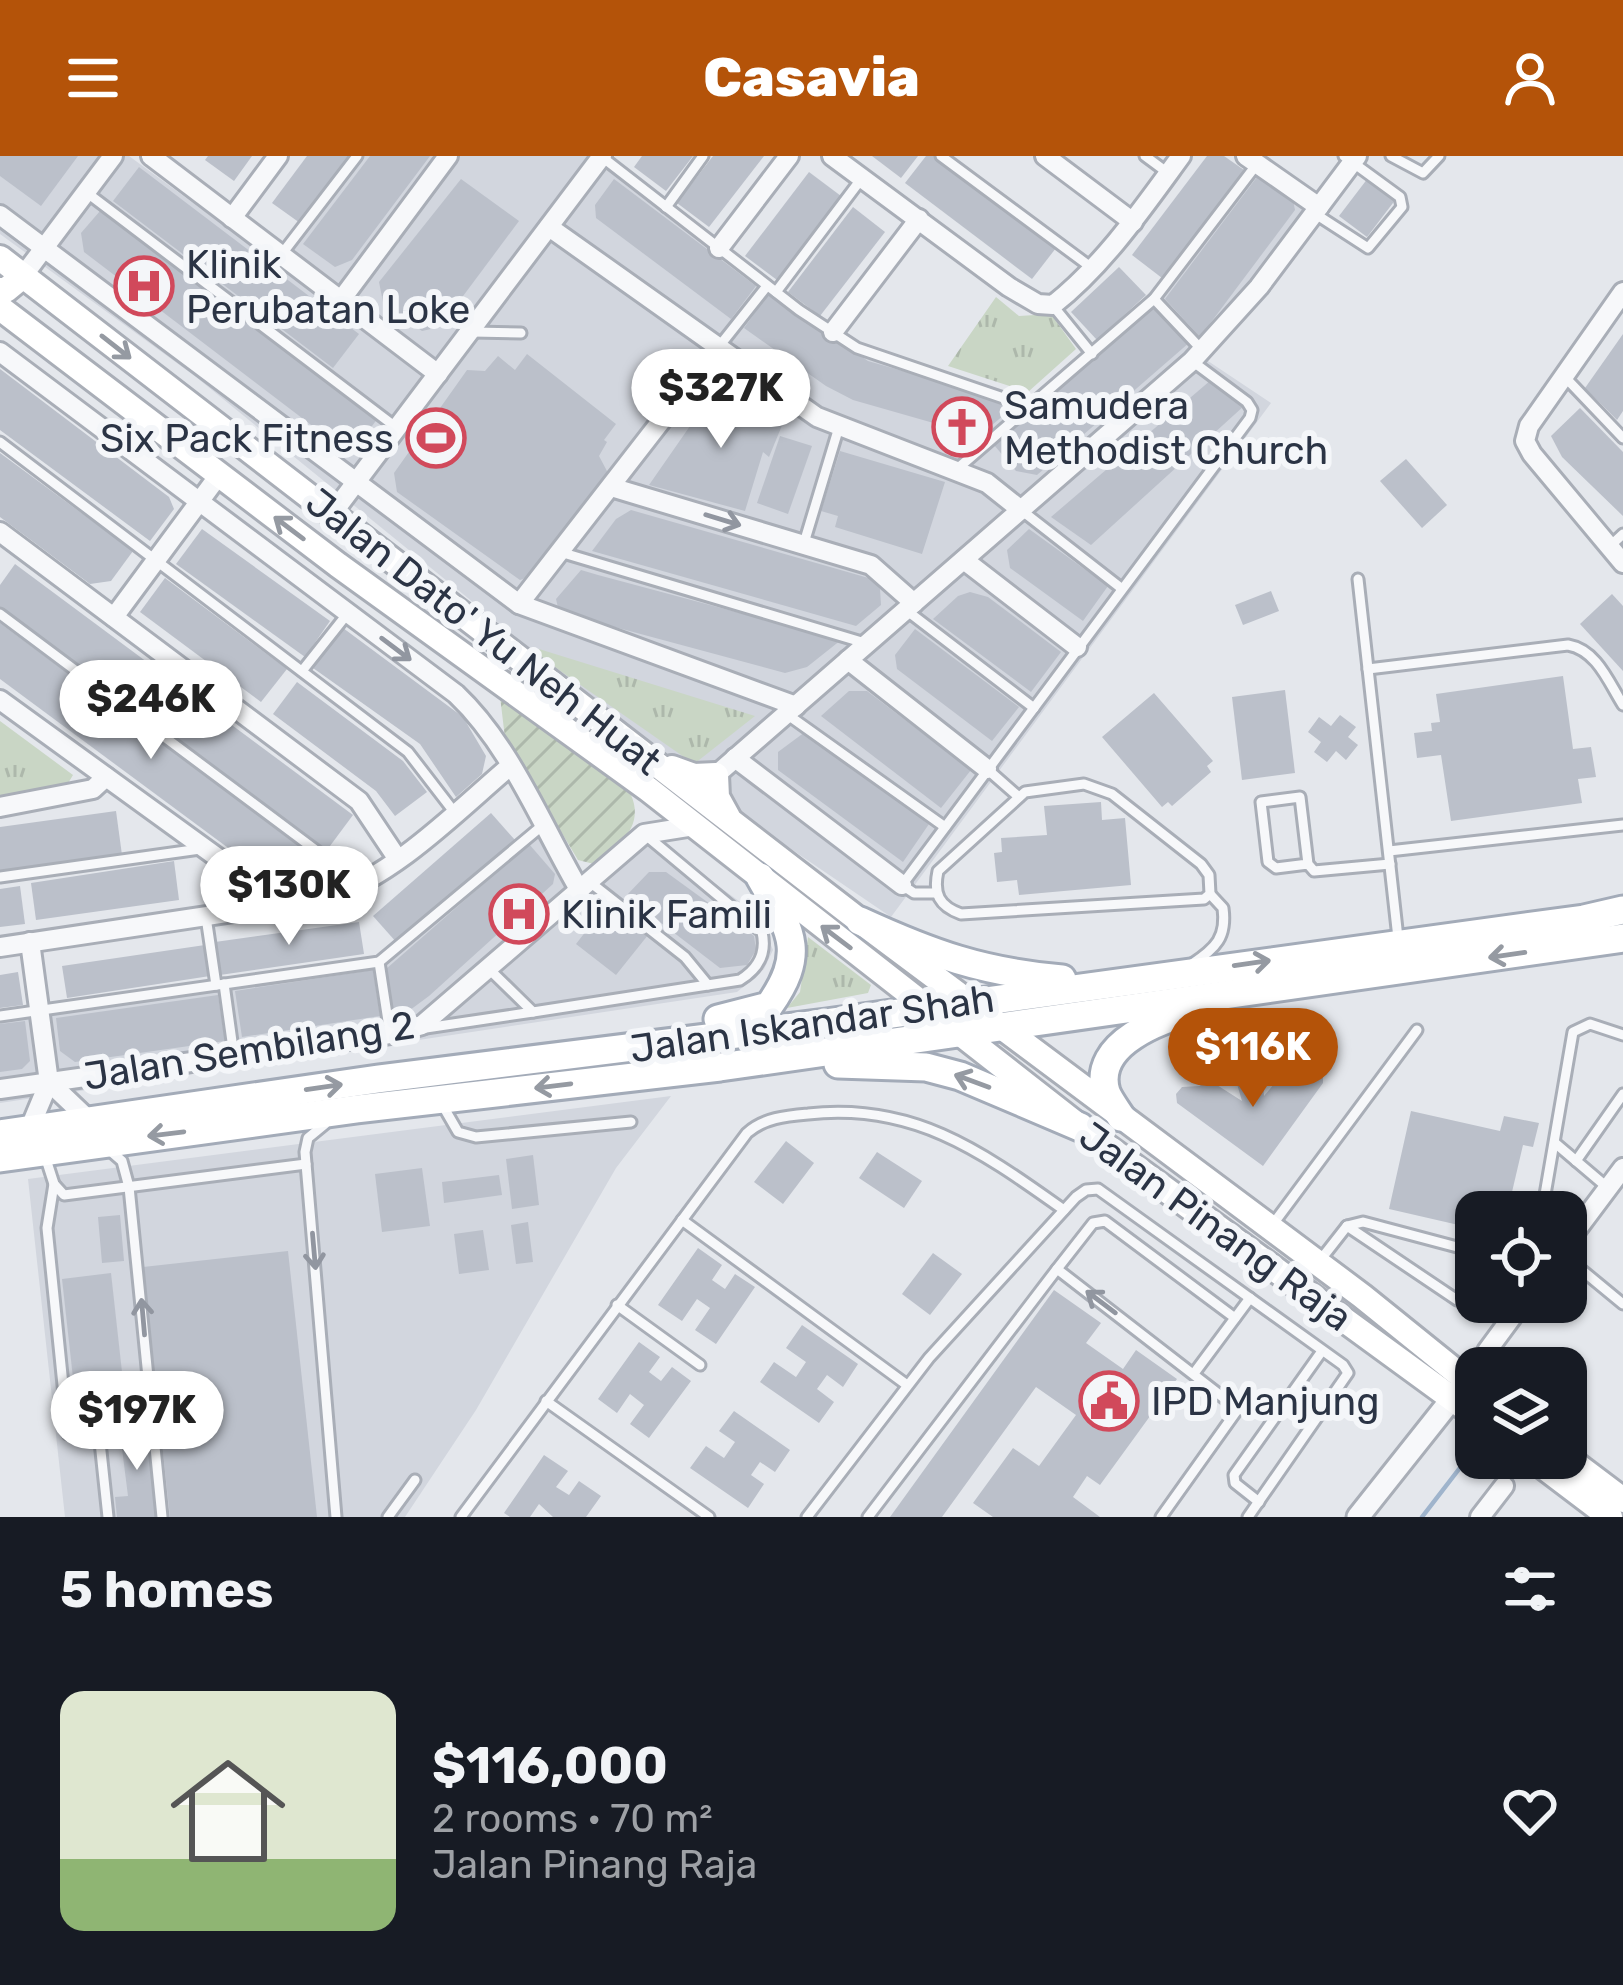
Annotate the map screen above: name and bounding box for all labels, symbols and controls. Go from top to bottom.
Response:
icon: menu [60,45,126,111]
icon: person [1497,45,1563,111]
text: Casavia [703,46,920,110]
place label: Klinik Perubatan Loke [186,242,470,333]
hospital icon: Klinik Perubatan Loke [113,255,175,317]
one-way arrow [99,333,131,360]
pin: $327K [637,349,805,451]
text: $327K [658,365,784,411]
place label: Samudera Methodist Church [1004,383,1328,474]
church icon: Samudera Methodist Church [931,396,993,458]
sports icon: Six Pack Fitness [405,407,467,469]
place label: Six Pack Fitness [100,416,394,462]
street label: Jalan Dato' Yu Neh Huat [297,479,670,785]
one-way arrow [703,511,741,533]
one-way arrow [273,515,305,541]
one-way arrow [379,635,412,661]
pin: $246K [67,660,235,762]
text: $246K [86,676,216,722]
pin: $130K [205,846,373,948]
text: $130K [227,862,351,908]
hospital icon: Klinik Famili [488,883,550,945]
place label: Klinik Famili [561,892,772,938]
one-way arrow [821,924,853,951]
one-way arrow [1488,944,1527,967]
one-way arrow [1232,951,1271,974]
street label: Jalan Iskandar Shah [627,976,997,1072]
street label: Jalan Sembilang 2 [81,1002,418,1100]
pin: $116K [1169,1008,1337,1110]
text: $116K [1195,1024,1311,1070]
one-way arrow [954,1069,991,1090]
one-way arrow [303,1075,342,1098]
one-way arrow [534,1076,573,1098]
street label: Jalan Pinang Raja [1070,1113,1361,1341]
one-way arrow [147,1123,186,1146]
map controls [1455,1191,1587,1479]
button: locate [1455,1191,1587,1323]
one-way arrow [302,1231,325,1270]
one-way arrow [1085,1290,1118,1315]
one-way arrow [131,1298,154,1337]
button: layers [1455,1347,1587,1479]
public building icon: IPD Manjung [1078,1370,1140,1432]
pin: $197K [53,1371,221,1473]
place label: IPD Manjung [1151,1379,1380,1425]
text: $197K [78,1387,196,1433]
icon: filters [1497,1556,1563,1622]
text: 5 homes [60,1559,273,1620]
text: $116,000 [432,1735,668,1796]
icon: home [156,1739,300,1883]
icon: heart [1497,1778,1563,1844]
text: 2 rooms · 70 m² [432,1796,713,1842]
text: Jalan Pinang Raja [432,1842,757,1888]

